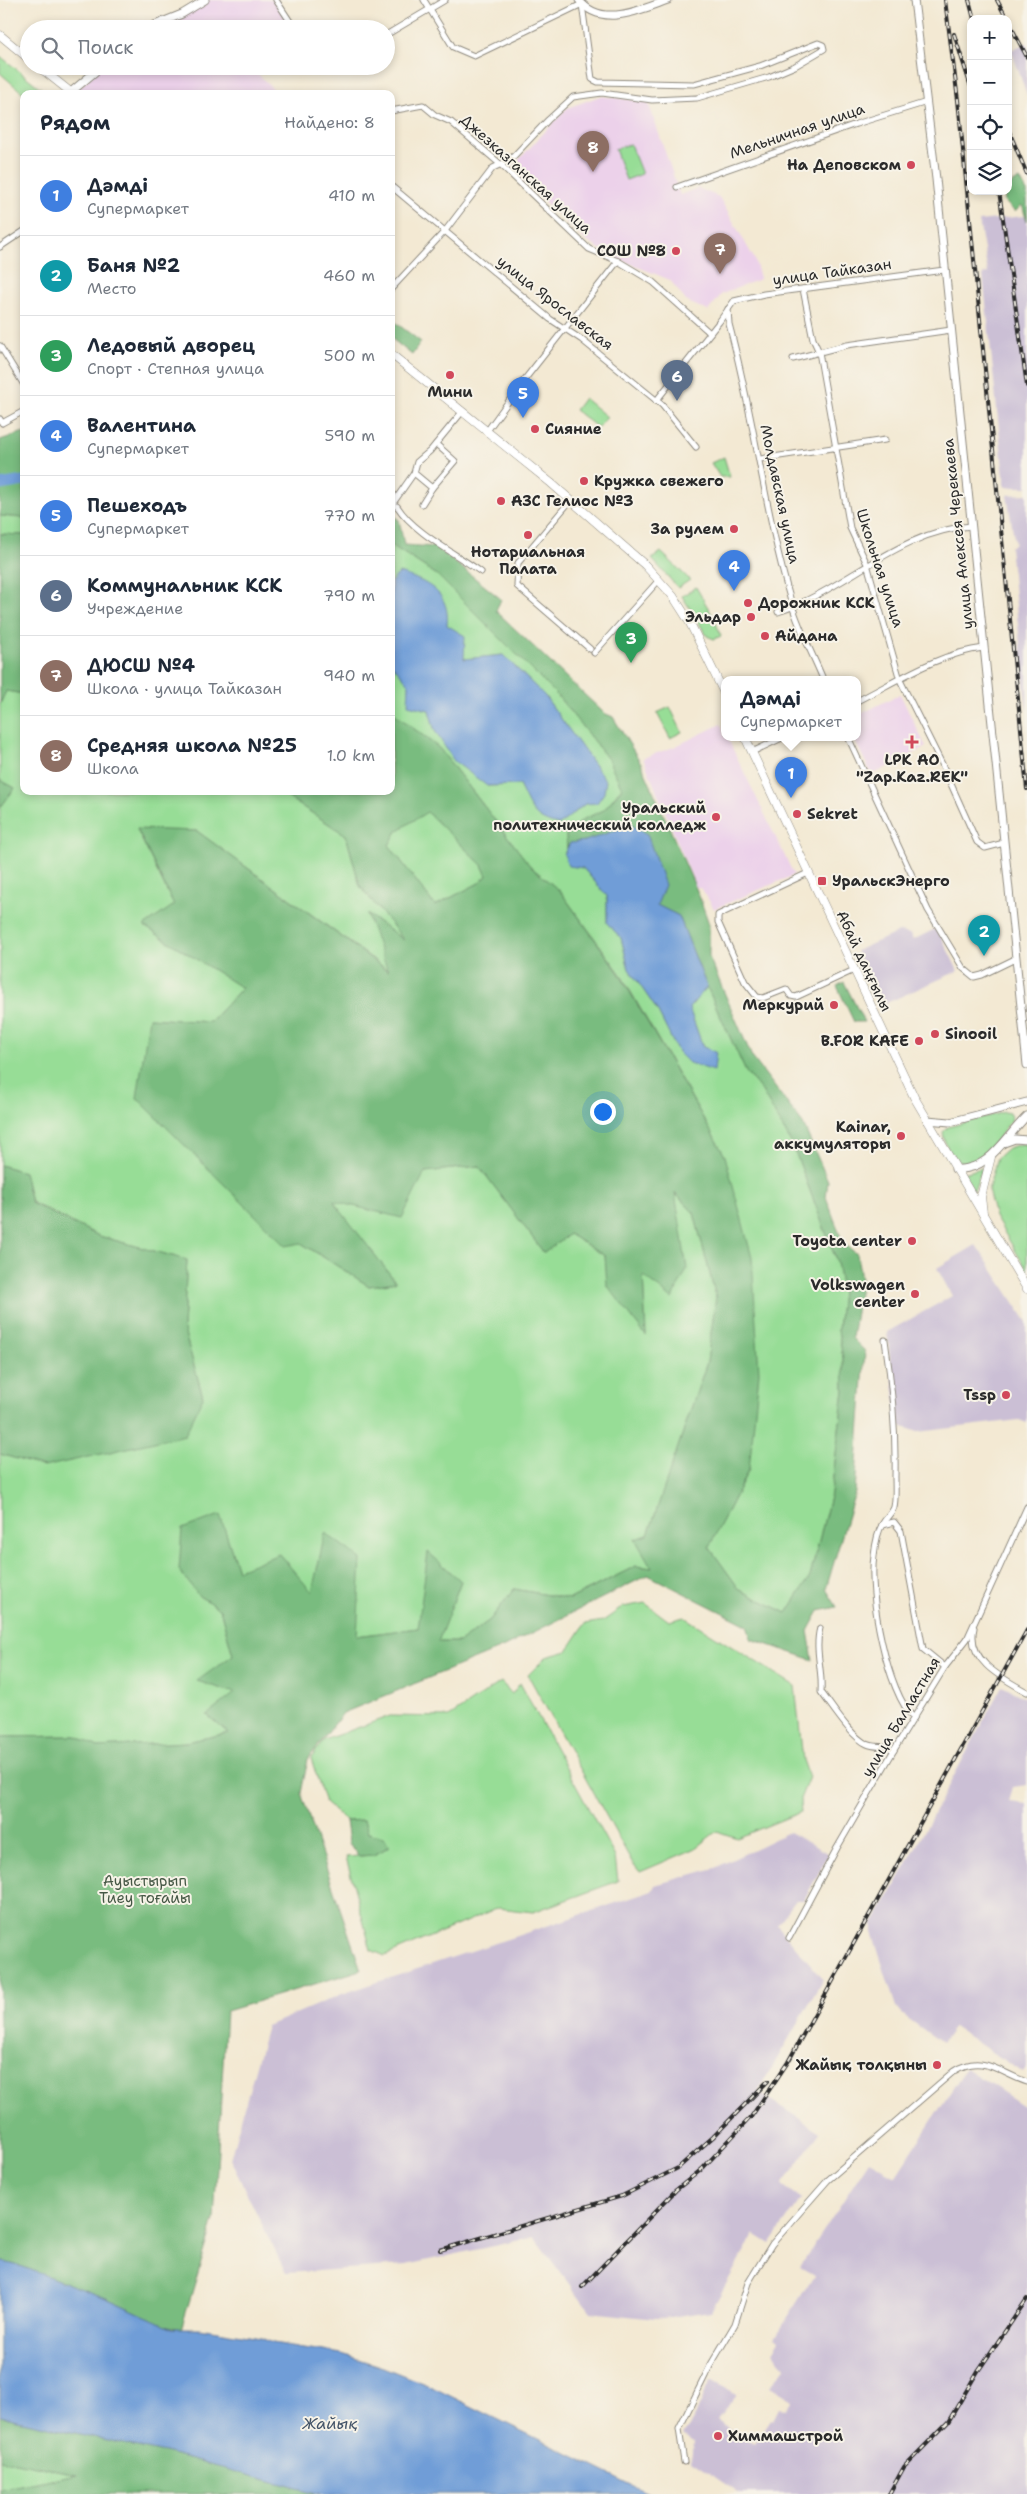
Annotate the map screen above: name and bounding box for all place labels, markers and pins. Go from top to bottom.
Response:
pin: 8 [577,131,609,172]
place label: На Деповском [787,155,902,175]
marker: На Деповском [905,159,917,171]
pin: 7 [704,233,736,274]
place label: СОШ №8 [597,241,666,261]
marker: СОШ №8 [670,245,682,257]
pin: 6 [661,360,693,401]
marker: Мини [444,369,456,381]
pin: 5 [507,377,539,418]
place label: Мини [427,382,473,402]
place label: Сияние [545,419,602,439]
marker: Сияние [529,423,541,435]
place label: Кружка свежего [594,471,724,491]
marker: Кружка свежего [578,475,590,487]
place label: АЗС Гелиос №3 [511,491,633,511]
marker: АЗС Гелиос №3 [495,495,507,507]
place label: За рулем [651,519,725,539]
marker: За рулем [728,523,740,535]
marker: Нотариальная Палата [522,529,534,541]
place label: Нотариальная Палата [471,542,585,579]
pin: 4 [718,550,750,591]
place label: Дорожник КСК [758,593,875,613]
marker: Дорожник КСК [742,597,754,609]
place label: Эльдар [685,607,741,627]
marker: Эльдар [745,611,757,623]
pin: 3 [615,622,647,663]
place label: Айдана [775,626,838,646]
marker: Айдана [759,630,771,642]
marker: LPK AO "Zap.Kaz.REK" [905,735,919,749]
place label: LPK AO "Zap.Kaz.REK" [856,750,968,787]
pin: 1 [775,757,807,798]
place label: Уральский политехнический колледж [493,798,707,835]
place label: Sekret [807,804,858,824]
marker: Sekret [791,808,803,820]
marker: Уральский политехнический колледж [710,811,722,823]
place label: УральскЭнерго [832,871,950,891]
marker: УральскЭнерго [816,875,828,887]
pin: 2 [968,915,1000,956]
place label: Меркурий [742,995,825,1015]
marker: Меркурий [828,999,840,1011]
place label: Sinooil [945,1024,997,1044]
marker: Sinooil [929,1028,941,1040]
place label: B.FOR KAFE [821,1031,909,1051]
marker: B.FOR KAFE [913,1035,925,1047]
place label: Kainar, аккумуляторы [774,1117,891,1154]
marker: Kainar, аккумуляторы [895,1130,907,1142]
place label: Toyota center [793,1231,902,1251]
marker: Toyota center [906,1235,918,1247]
place label: Volkswagen center [810,1275,905,1312]
marker: Volkswagen center [909,1288,921,1300]
place label: Tssp [963,1385,996,1405]
marker: Tssp [1000,1389,1012,1401]
place label: Жайық толқыны [795,2055,927,2075]
marker: Жайық толқыны [931,2059,943,2071]
place label: Химмашстрой [728,2426,844,2446]
marker: Химмашстрой [712,2430,724,2442]

